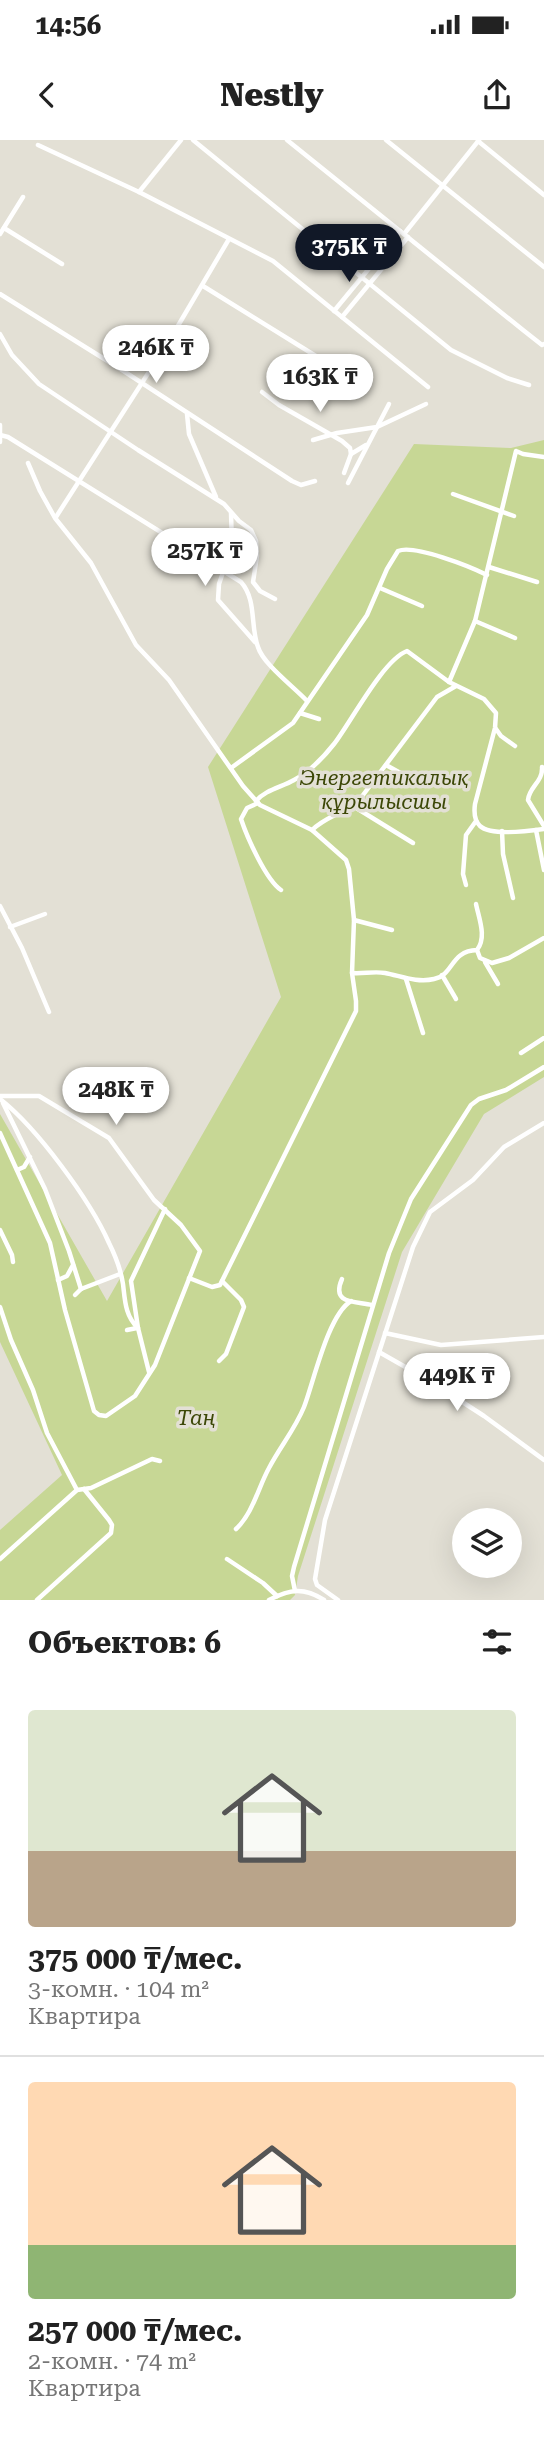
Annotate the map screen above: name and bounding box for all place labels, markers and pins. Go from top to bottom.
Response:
pin: 375K ₸ [292,225,406,284]
pin: 246K ₸ [99,326,213,385]
pin: 163K ₸ [263,355,377,414]
pin: 257K ₸ [148,528,262,588]
pin: 248K ₸ [59,1068,173,1127]
pin: 449K ₸ [400,1354,514,1413]

